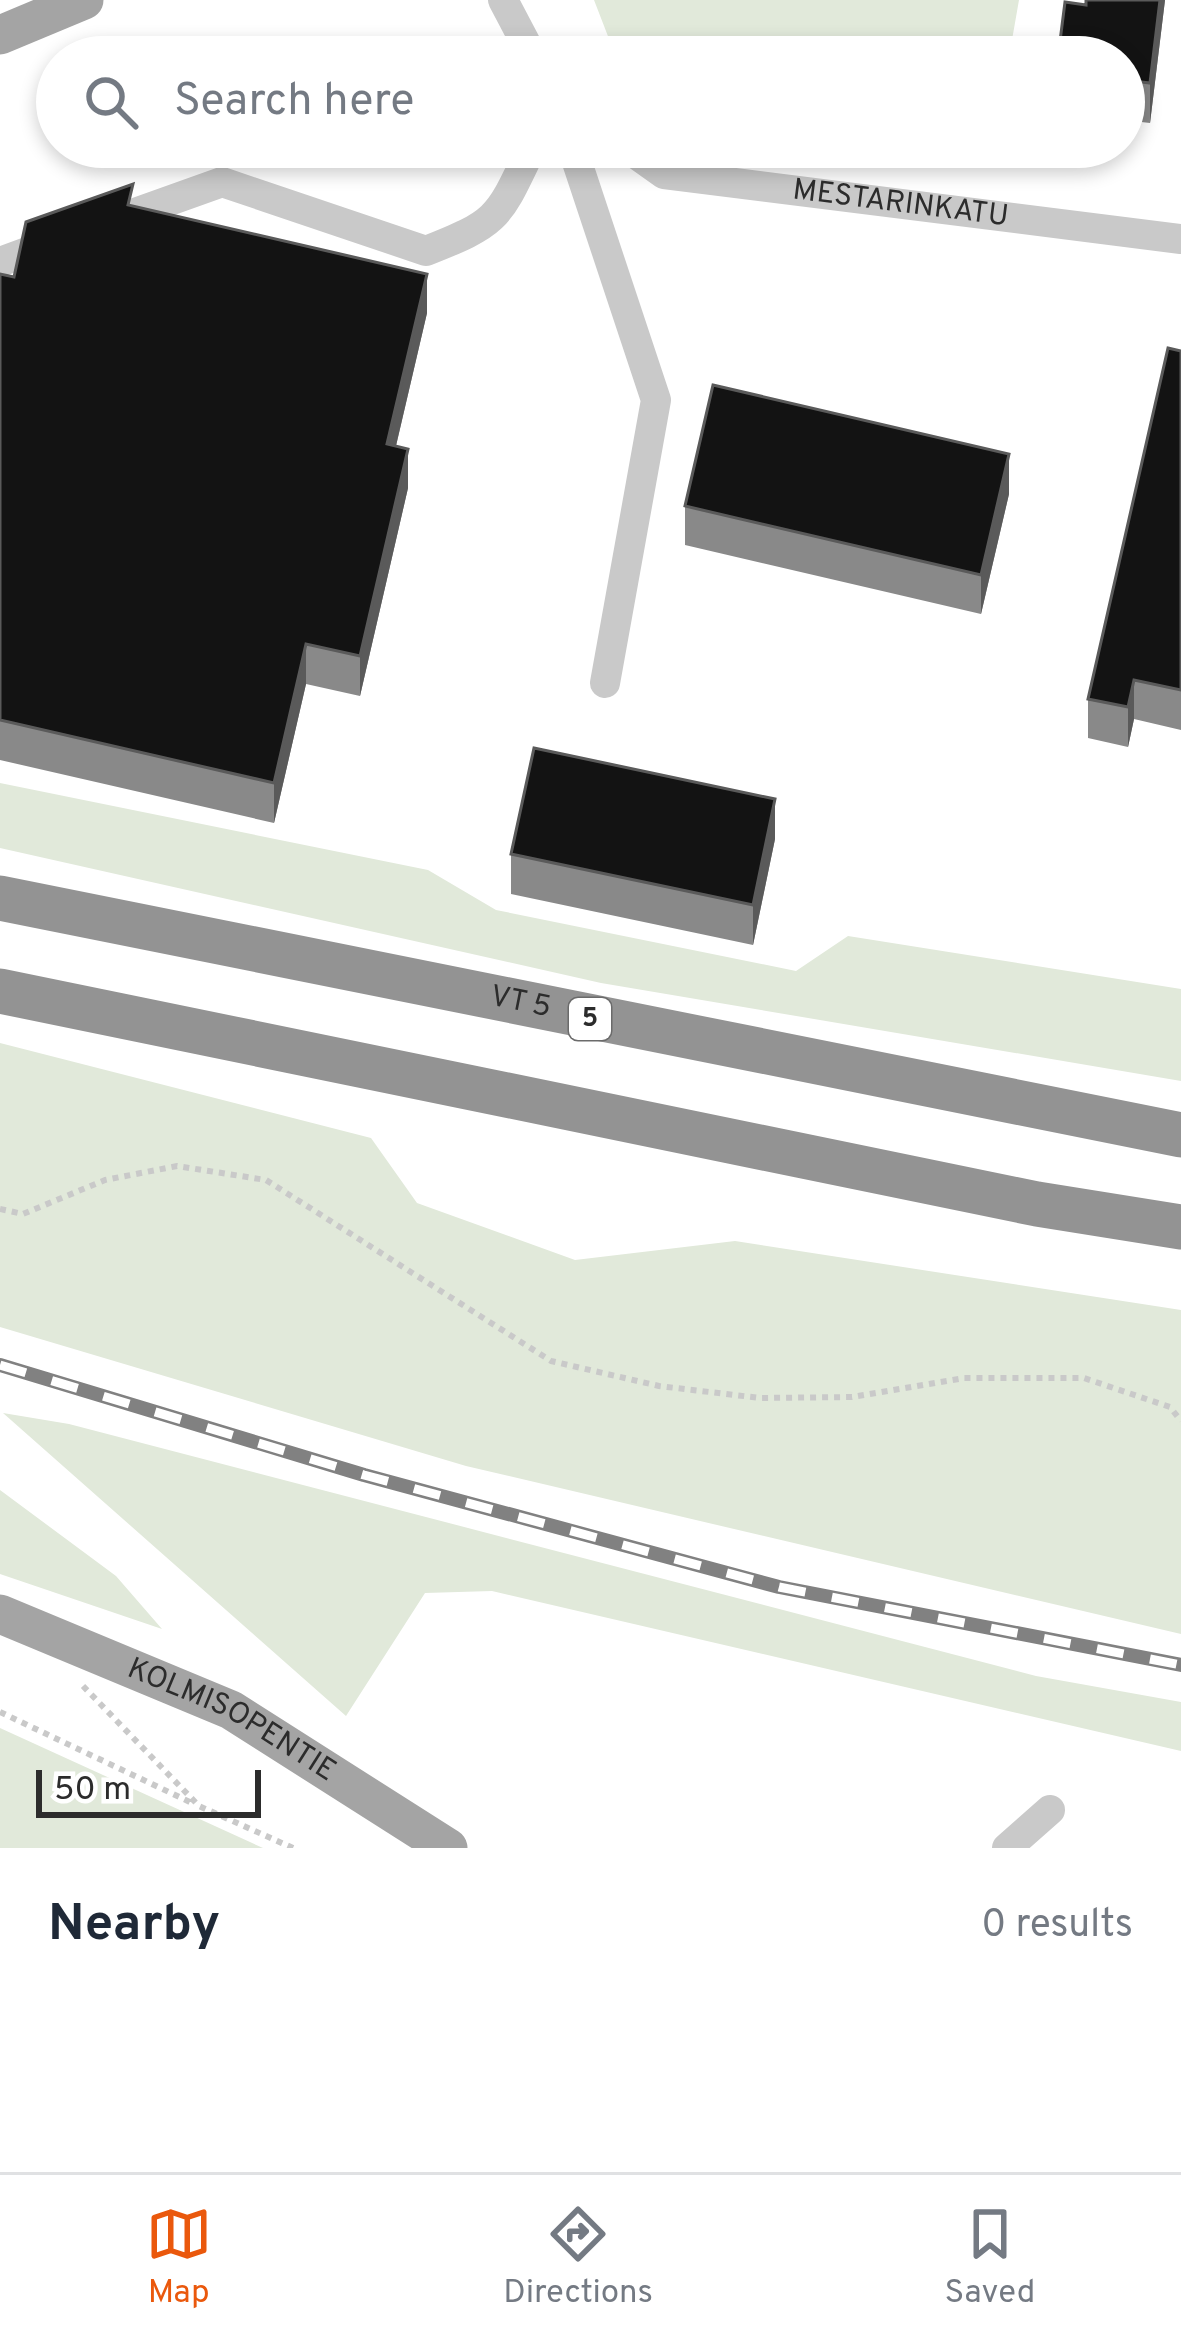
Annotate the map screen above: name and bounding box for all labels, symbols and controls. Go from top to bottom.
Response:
search box [36,36,1145,168]
icon: search [78,69,144,135]
text: Search here [174,74,414,131]
street label: MESTARINKATU [791,172,1011,236]
street label: VT 5 [487,978,554,1027]
road number: 5 [569,998,611,1040]
street label: KOLMISOPENTIE [122,1650,342,1790]
scale bar [36,1764,261,1817]
text: 50 m [54,1770,131,1812]
text: Nearby [48,1894,220,1959]
text: 0 results [981,1902,1133,1951]
tab: Map [146,2201,212,2315]
tab: Directions [503,2201,653,2315]
tab: Saved [945,2201,1035,2315]

